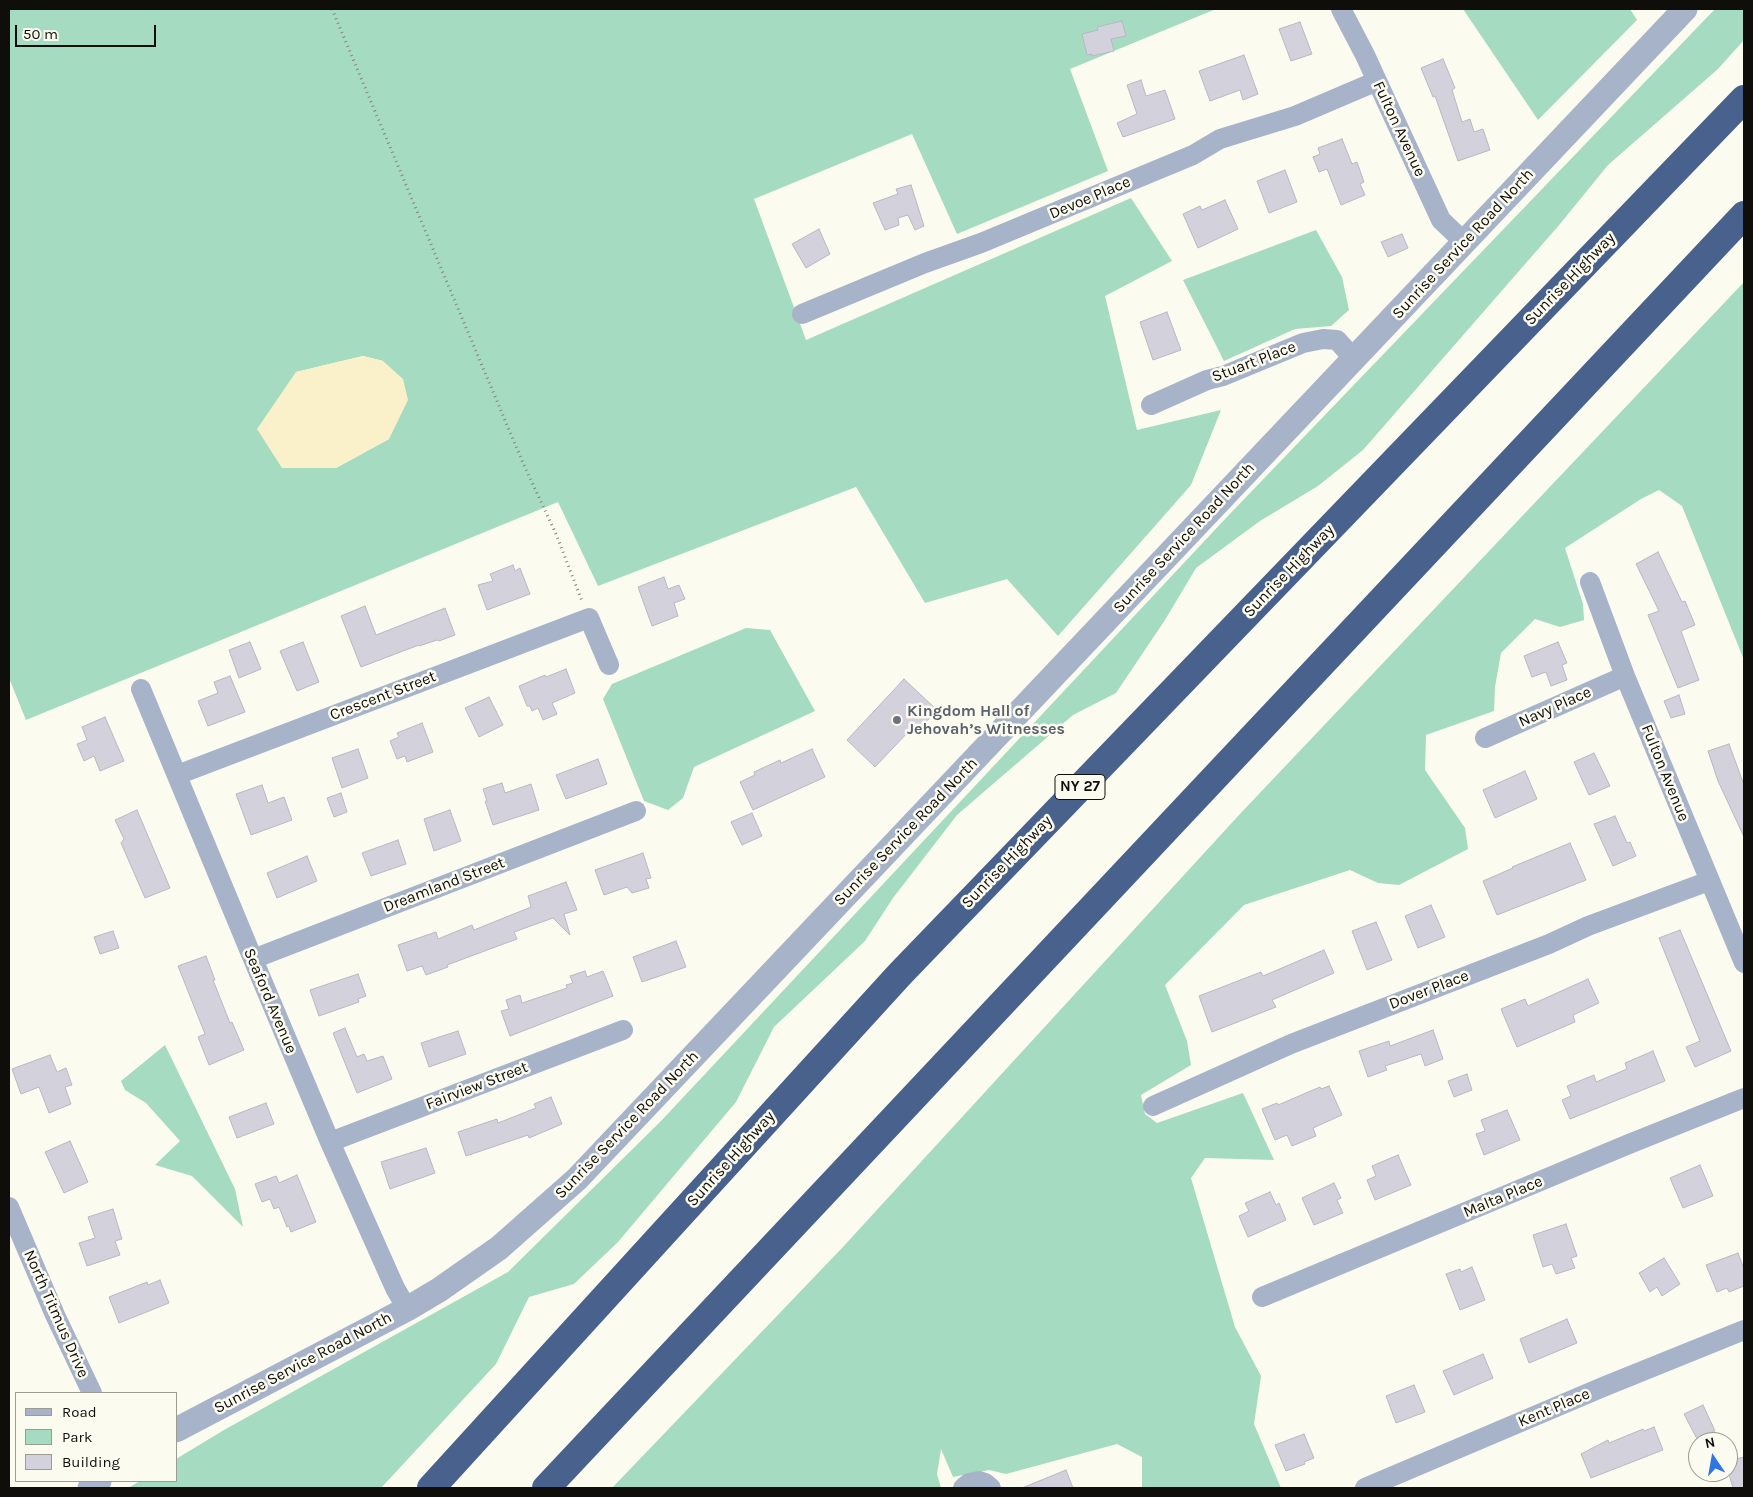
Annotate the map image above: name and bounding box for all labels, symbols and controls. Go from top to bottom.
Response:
scale bar [18,15,159,47]
text: 50 m [23,25,58,43]
street label: Fulton Avenue [1369,78,1429,180]
street label: Sunrise Service Road North [1388,165,1538,323]
street label: Devoe Place [1047,172,1133,224]
street label: Sunrise Highway [1521,228,1619,330]
street label: Stuart Place [1209,337,1299,387]
street label: Sunrise Service Road North [1109,459,1259,617]
street label: Sunrise Highway [1240,520,1338,622]
street label: Crescent Street [327,667,439,725]
street label: Navy Place [1516,682,1594,732]
place label: Kingdom Hall of Jehovah’s Witnesses [907,701,1065,739]
marker: Kingdom Hall of Jehovah’s Witnesses [891,714,903,726]
street label: Fulton Avenue [1637,722,1693,824]
street label: Sunrise Service Road North [830,754,982,910]
road number: NY 27 [1055,774,1105,800]
street label: Sunrise Highway [958,811,1056,913]
street label: Dreamland Street [381,853,507,917]
street label: Seaford Avenue [239,945,301,1057]
street label: Dover Place [1386,966,1472,1014]
street label: Sunrise Service Road North [551,1047,703,1203]
street label: Fairview Street [423,1058,531,1114]
street label: Sunrise Highway [683,1107,779,1211]
street label: Malta Place [1461,1172,1545,1222]
street label: North Titmus Drive [19,1247,93,1381]
street label: Sunrise Service Road North [211,1308,395,1418]
street label: Kent Place [1515,1384,1593,1432]
legend [15,1392,178,1482]
text: Road [62,1403,97,1421]
text: Park [62,1428,92,1446]
north arrow [1688,1432,1738,1482]
text: N [1703,1433,1717,1452]
text: Building [62,1453,120,1471]

